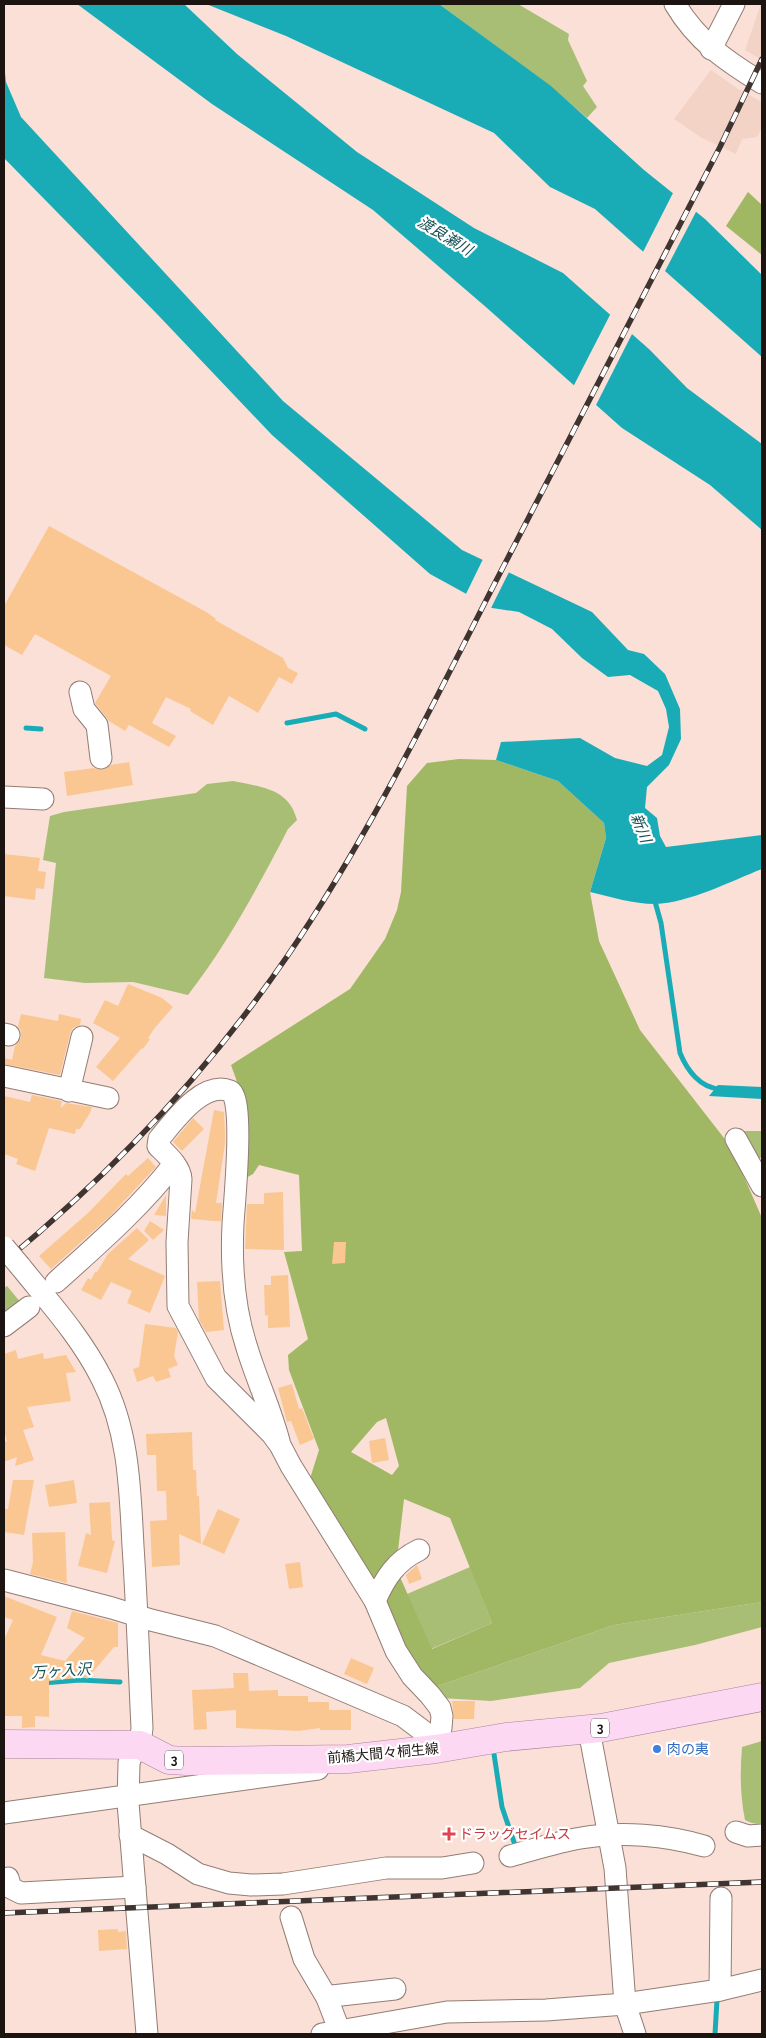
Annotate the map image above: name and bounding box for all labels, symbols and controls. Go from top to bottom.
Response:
water label: 渡良瀬川 [415,213,477,260]
water label: 新川 [627,811,656,847]
water label: 万ヶ入沢 [30,1660,94,1682]
road number: 3 [591,1719,609,1738]
street label: 前橋大間々桐生線 [327,1740,439,1766]
place label: 肉の夷 [667,1741,709,1757]
marker: 肉の夷 [651,1743,663,1755]
road number: 3 [165,1750,183,1770]
place label: ドラッグセイムス [459,1826,571,1842]
marker: ドラッグセイムス [443,1828,455,1840]

